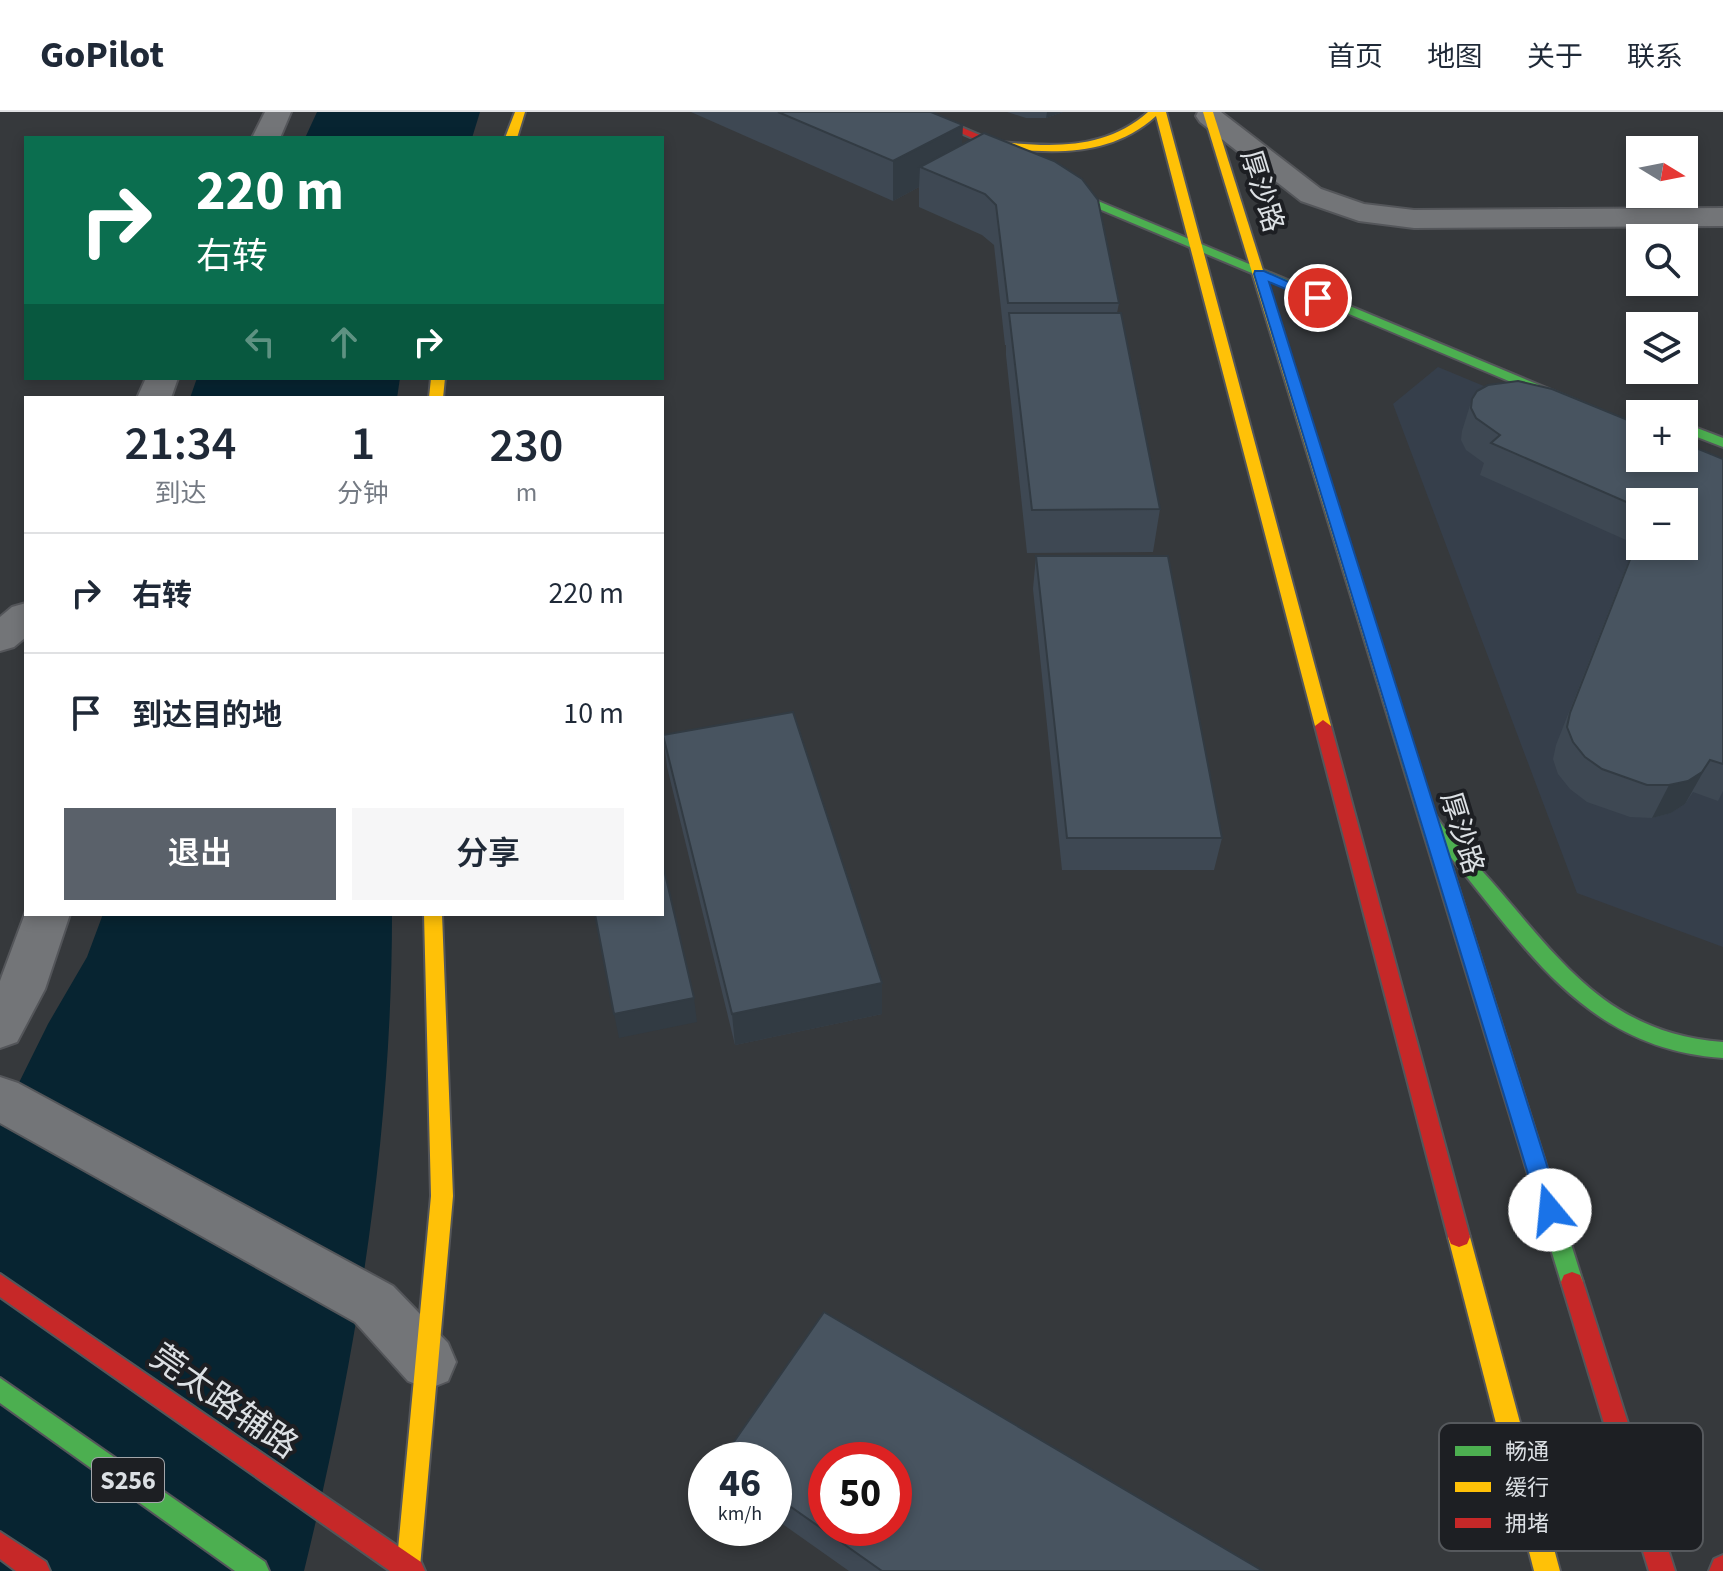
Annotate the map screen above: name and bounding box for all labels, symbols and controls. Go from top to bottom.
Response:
text: GoPilot [40,28,164,82]
text: 首页 [1327,37,1383,77]
text: 地图 [1427,37,1483,77]
text: 关于 [1527,37,1583,77]
text: 联系 [1627,37,1683,77]
north arrow [1626,136,1698,208]
map controls [1626,136,1698,560]
street label: 厚沙路 [1231,145,1293,237]
text: 220 m [196,152,344,231]
icon: right [64,168,168,272]
button: search [1626,224,1698,296]
text: 右转 [196,231,268,282]
pin [1284,264,1352,332]
icon: arrive [1296,276,1340,320]
button: layers [1626,312,1698,384]
icon: left [238,320,282,364]
icon: ahead [322,320,366,364]
icon: right [406,320,450,364]
button: + [1626,400,1698,472]
text: 21:34 [125,410,236,478]
text: 1 [351,410,375,478]
text: 230 [490,412,563,480]
text: m [516,474,537,511]
text: 到达 [154,475,206,512]
text: 分钟 [337,475,389,512]
button: − [1626,488,1698,560]
icon: right [64,571,108,615]
text: 220 m [548,572,624,615]
text: 右转 [132,574,192,617]
icon: arrive [64,691,108,735]
text: 10 m [563,692,624,735]
text: 到达目的地 [132,694,282,737]
street label: 厚沙路 [1431,787,1493,879]
button: 退出 [64,808,336,900]
button: 分享 [352,808,624,900]
position arrow [1508,1168,1592,1252]
street label: 莞太路辅路 [140,1333,308,1471]
legend [1439,1423,1703,1551]
text: 畅通 [1505,1436,1549,1468]
speed limit sign: 50 [808,1442,912,1546]
text: 46 [719,1455,761,1512]
road number: S256 [92,1458,164,1502]
text: 缓行 [1505,1472,1549,1504]
text: km/h [718,1500,762,1528]
text: 拥堵 [1505,1508,1549,1540]

